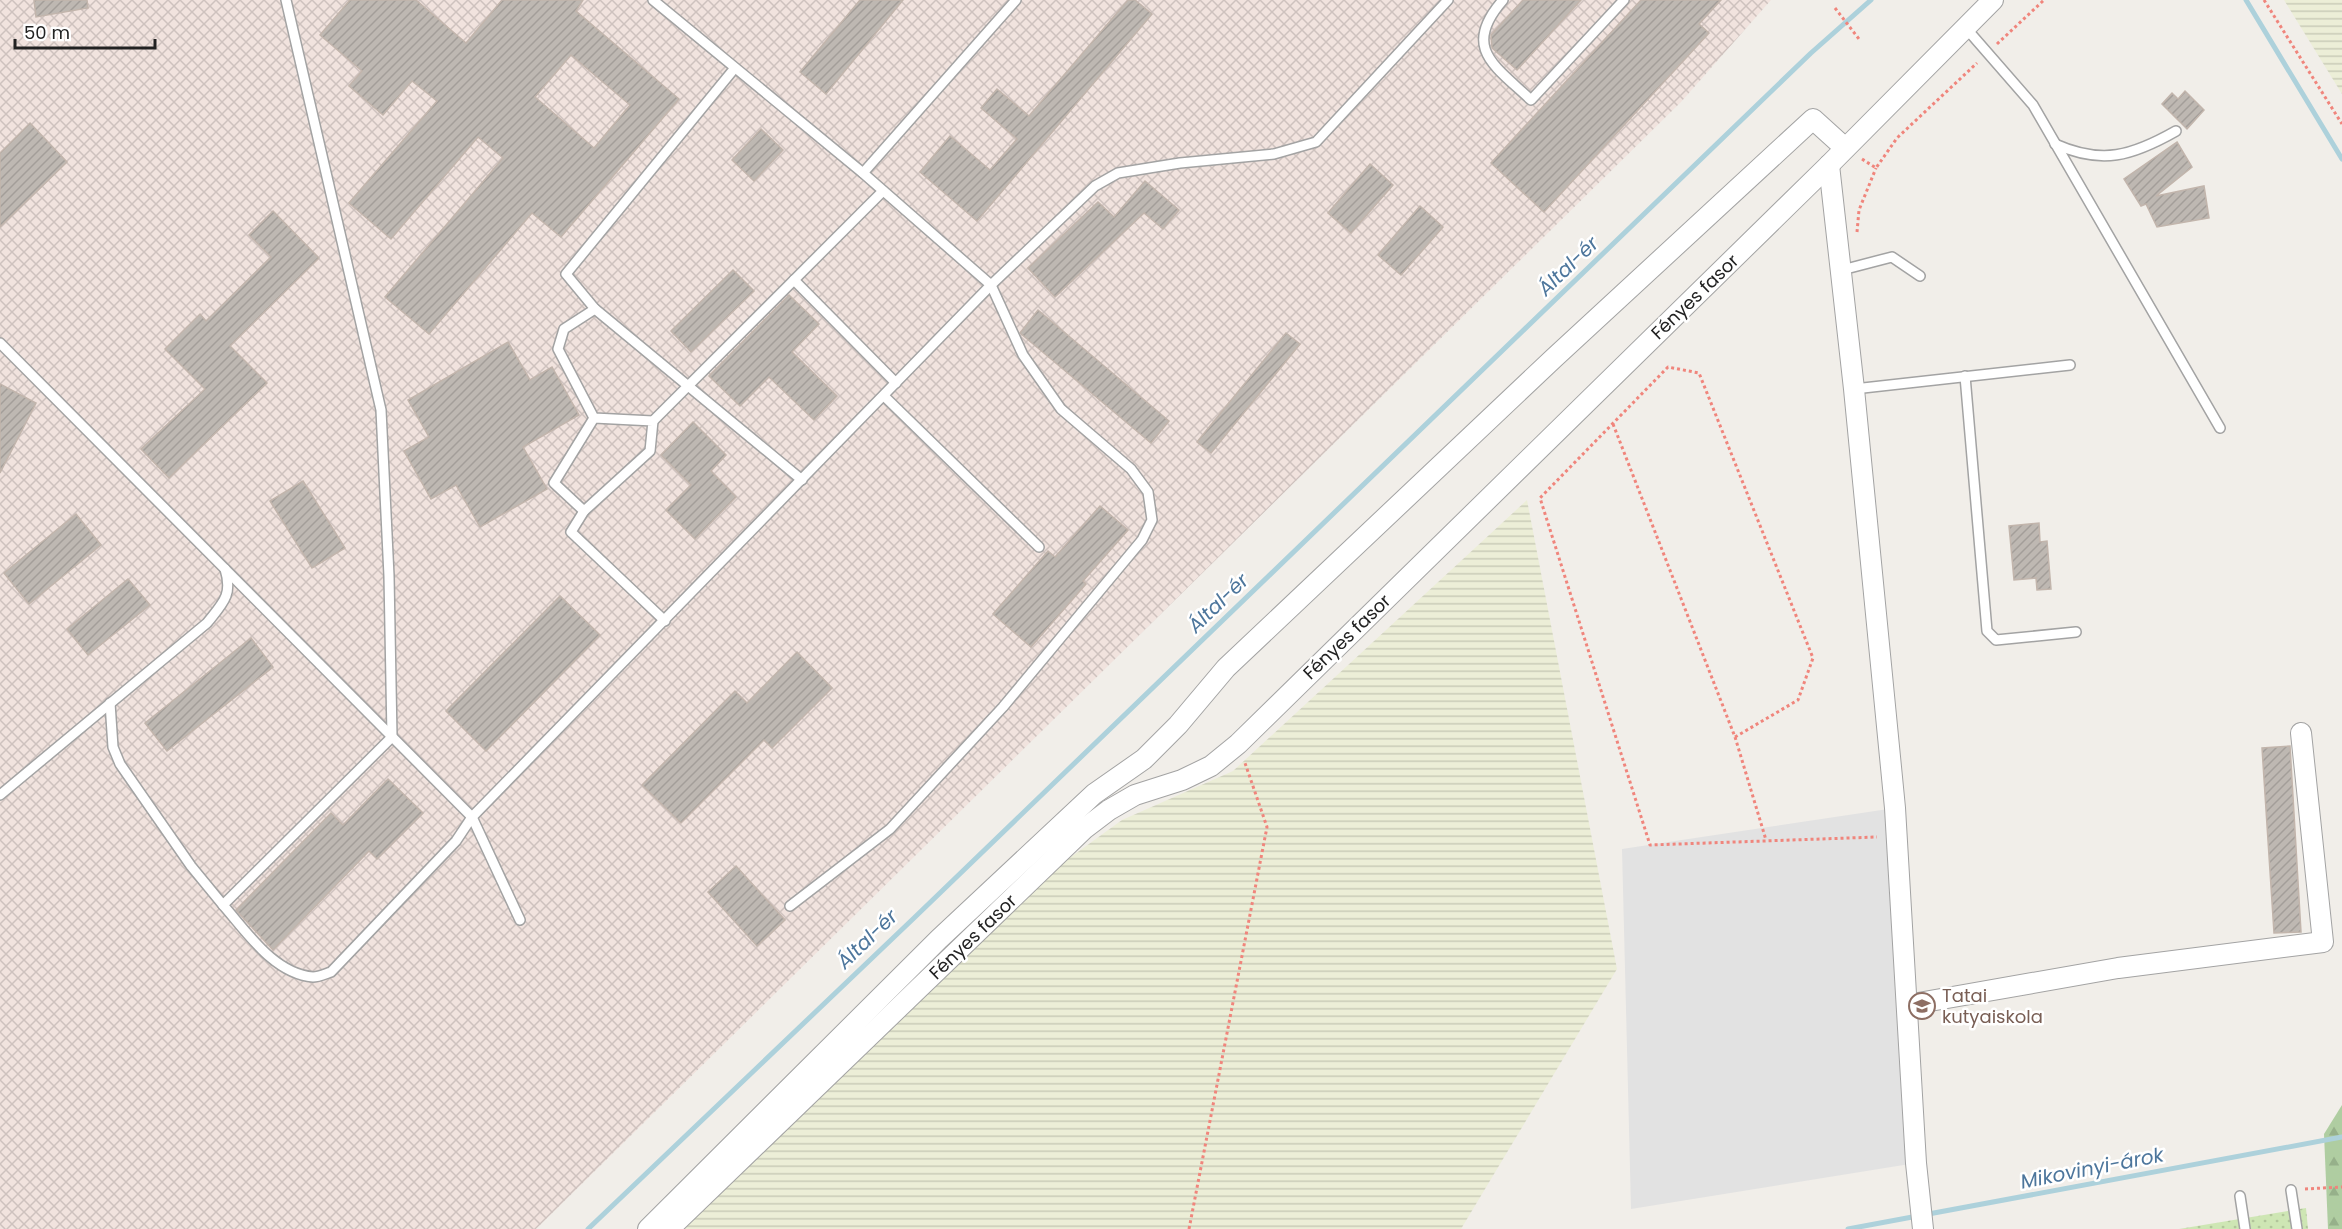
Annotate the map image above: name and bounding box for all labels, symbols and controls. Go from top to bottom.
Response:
scale bar [15,12,154,50]
text: 50 m [24,20,70,45]
water label: Által-ér [1531,230,1605,303]
street label: Fényes fasor [1645,248,1744,345]
water label: Által-ér [1181,567,1255,640]
street label: Fényes fasor [1297,588,1396,685]
street label: Fényes fasor [923,888,1022,985]
water label: Által-ér [830,903,904,976]
place label: Tatai kutyaiskola [1942,983,2043,1029]
school or university icon: Tatai kutyaiskola [1907,991,1937,1021]
water label: Mikovinyi-árok [2018,1140,2168,1196]

